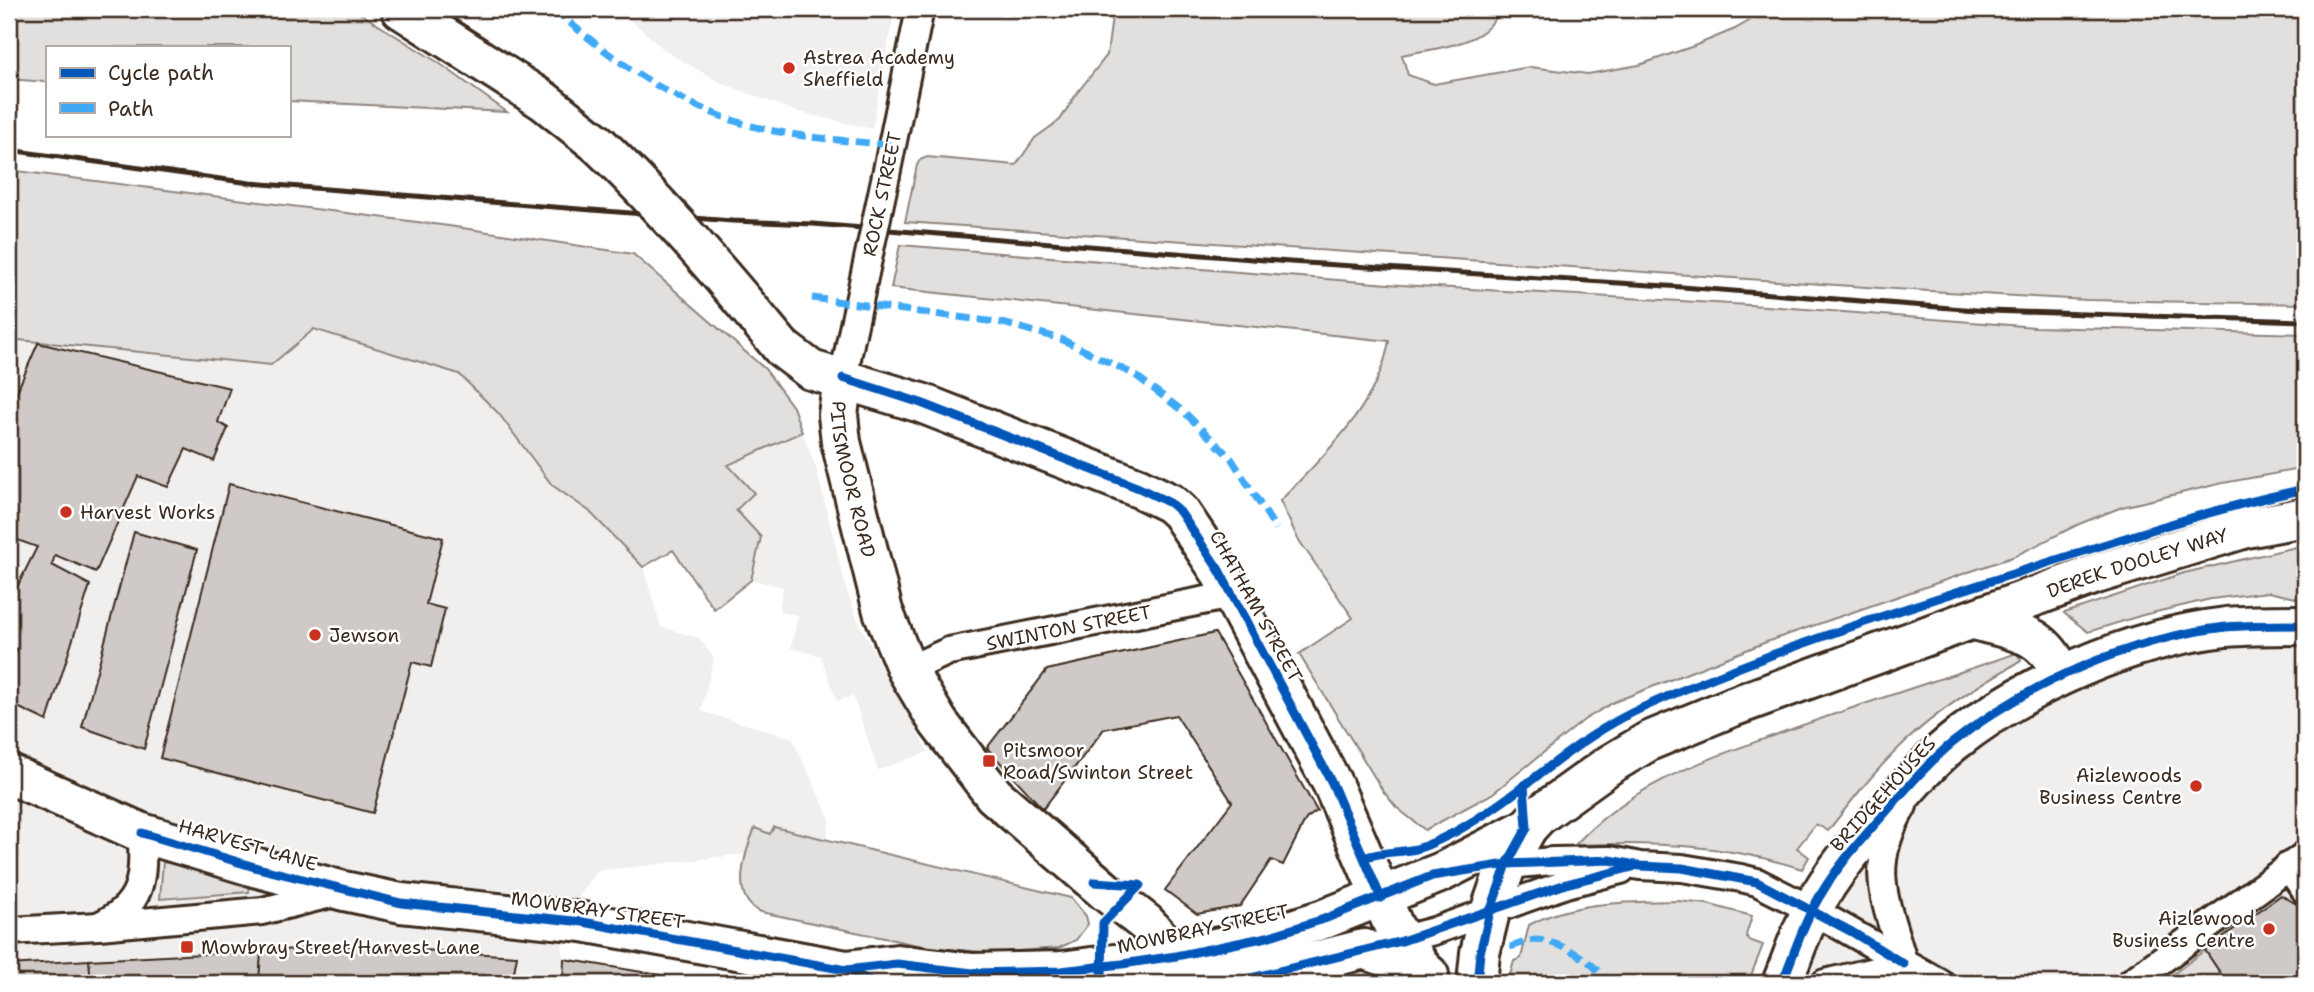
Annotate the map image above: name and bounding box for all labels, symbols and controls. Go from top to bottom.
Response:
place label: Astrea Academy Sheffield [803,45,955,92]
legend [46,46,290,136]
text: Cycle path [108,59,214,87]
marker: Astrea Academy Sheffield [781,60,797,76]
text: Path [108,95,154,123]
street label: ROCK STREET [857,129,907,259]
street label: PITSMOOR ROAD [825,399,882,560]
place label: Harvest Works [80,500,215,525]
marker: Harvest Works [58,504,74,520]
street label: DEREK DOOLEY WAY [2043,522,2232,603]
street label: CHATHAM STREET [1204,526,1308,687]
street label: SWINTON STREET [984,599,1154,656]
place label: Jewson [329,623,399,648]
marker: Jewson [307,627,323,643]
street label: BRIDGEHOUSES [1825,731,1941,857]
place label: Pitsmoor Road/Swinton Street [1003,738,1193,785]
marker: Pitsmoor Road/Swinton Street [981,753,997,769]
place label: Aizlewoods Business Centre [2039,763,2182,810]
marker: Aizlewoods Business Centre [2188,778,2204,794]
street label: HARVEST LANE [176,813,321,877]
street label: MOWBRAY STREET [509,885,687,935]
street label: MOWBRAY STREET [1115,898,1292,959]
place label: Aizlewood Business Centre [2112,906,2255,953]
marker: Aizlewood Business Centre [2261,921,2277,937]
place label: Mowbray Street/Harvest Lane [201,935,480,960]
marker: Mowbray Street/Harvest Lane [179,939,195,955]

